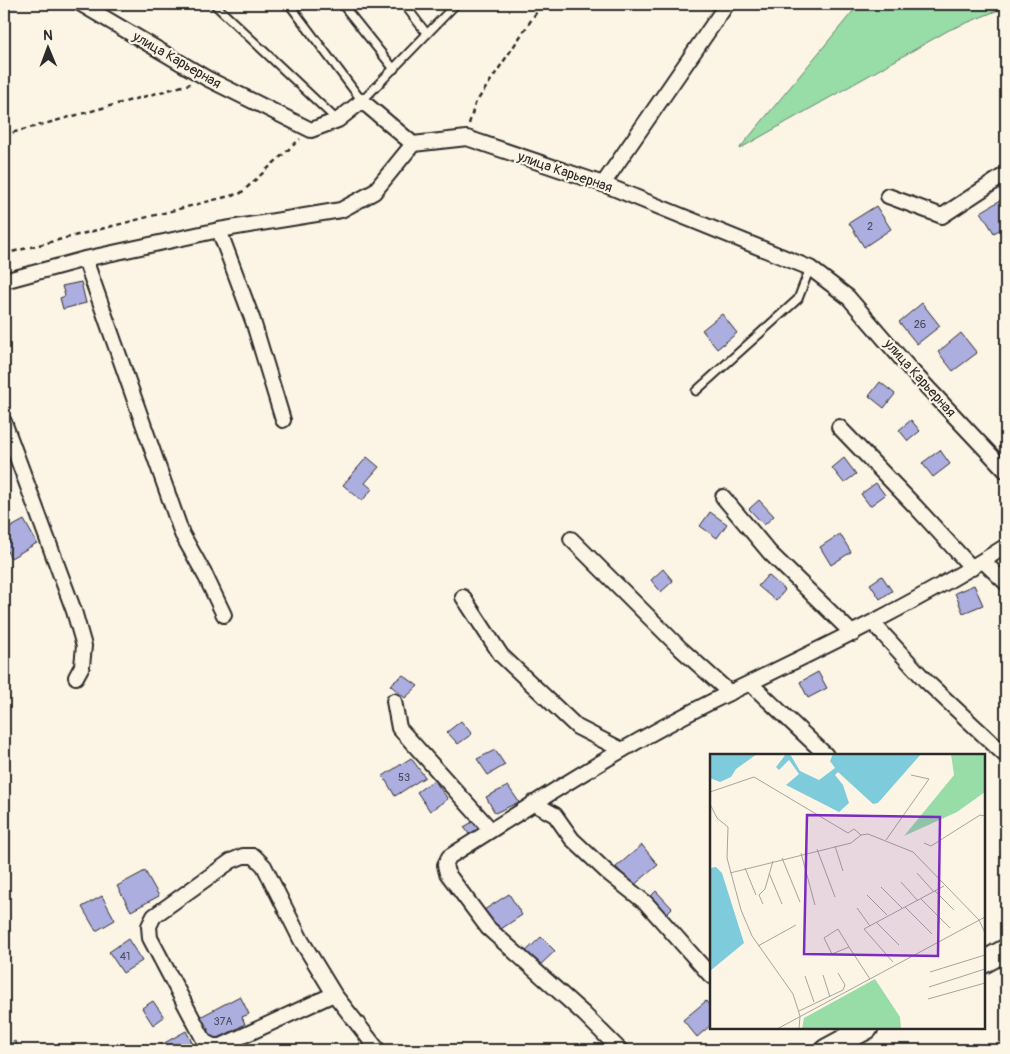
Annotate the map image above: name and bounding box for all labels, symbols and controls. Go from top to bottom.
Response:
north arrow [22,22,72,72]
text: N [43,27,53,44]
street label: улица Карьерная [129,27,224,92]
street label: улица Карьерная [514,148,615,196]
house number: 2 [867,220,873,233]
house number: 26 [914,318,926,331]
street label: улица Карьерная [880,335,959,421]
inset map [710,754,985,1029]
house number: 53 [398,771,410,784]
house number: 41 [120,950,130,963]
house number: 37А [213,1015,233,1028]

